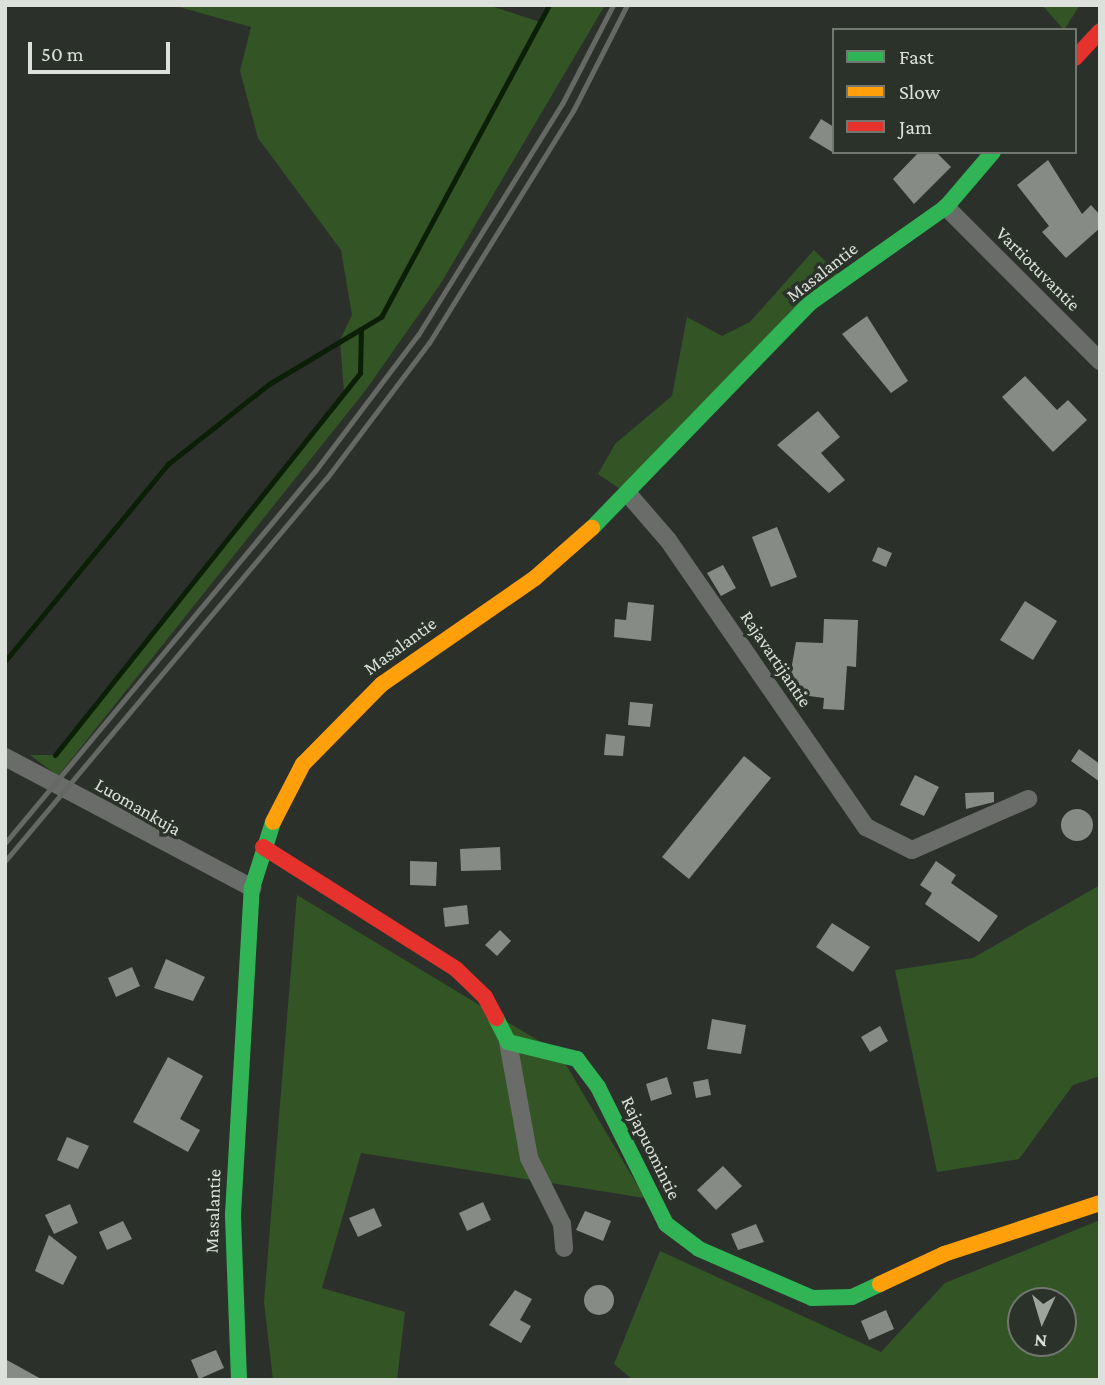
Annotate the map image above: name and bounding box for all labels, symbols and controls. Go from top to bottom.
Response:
scale bar [32,28,173,72]
legend [832,28,1077,154]
text: 50 m [41,42,84,66]
text: Fast [899,45,934,69]
text: Slow [899,80,940,104]
text: Jam [899,115,932,139]
street label: Vartiotuvantie [991,222,1085,316]
street label: Masalantie [782,237,862,307]
street label: Rajavartijantie [735,607,817,711]
street label: Masalantie [359,612,441,680]
street label: Luomankuja [91,773,185,841]
street label: Rajapuomintie [616,1093,686,1203]
street label: Masalantie [200,1168,226,1254]
north arrow [1007,1287,1077,1357]
text: N [1033,1331,1048,1352]

